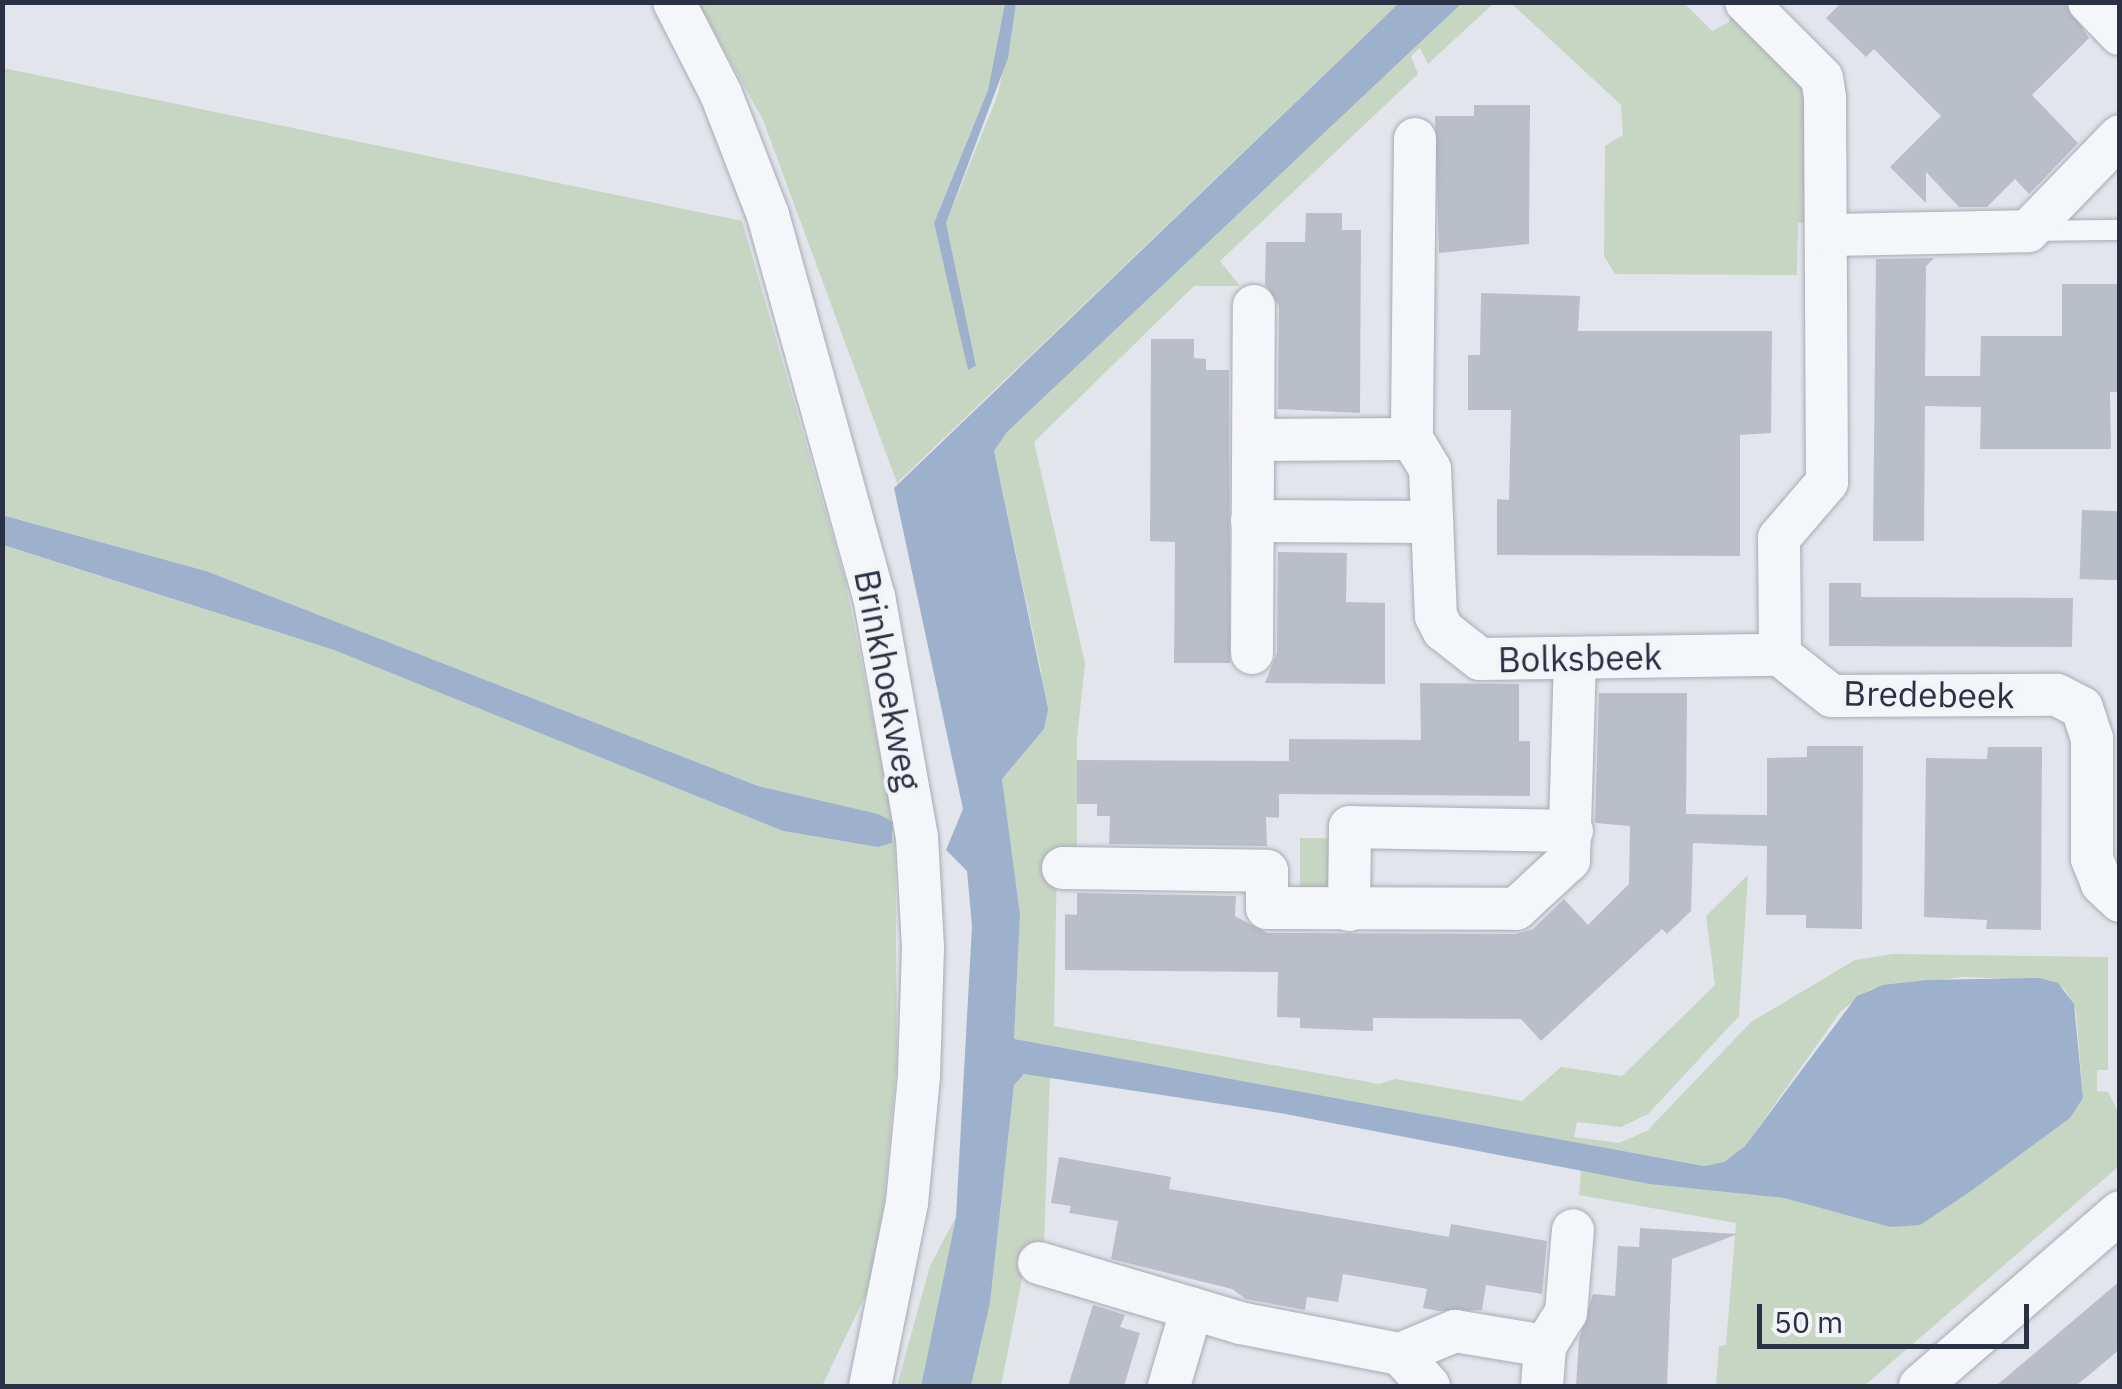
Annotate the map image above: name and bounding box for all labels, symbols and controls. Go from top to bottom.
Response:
street label: Brinkhoekweg [846,566,930,794]
street label: Bolksbeek [1498,636,1662,680]
street label: Bredebeek [1843,672,2015,716]
scale bar [1762,1284,2034,1346]
text: 50 m [1774,1302,1843,1341]

